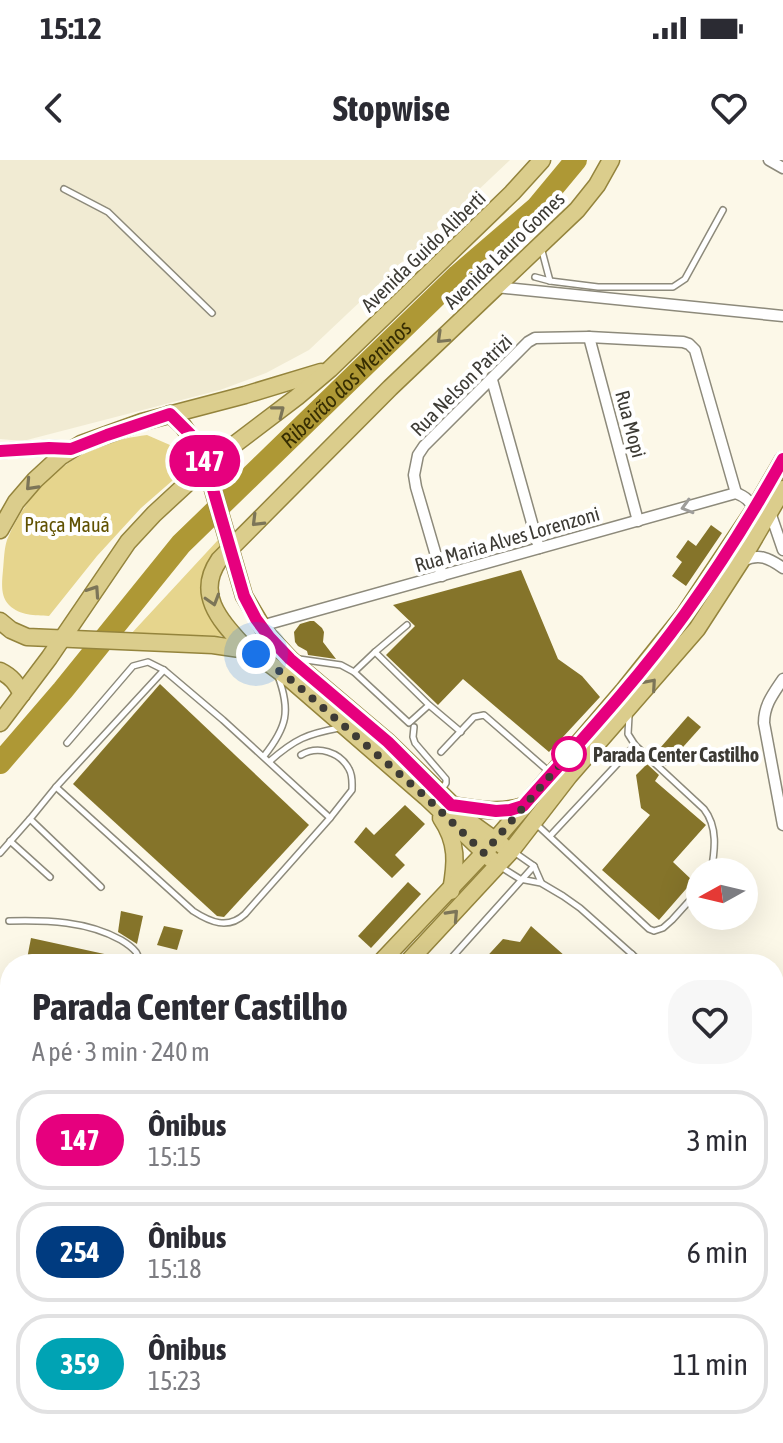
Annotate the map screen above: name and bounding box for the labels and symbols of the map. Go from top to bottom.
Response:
street label: Avenida Guido Aliberti [356,186,490,316]
street label: Avenida Lauro Gomes [439,187,569,313]
water label: Ribeirão dos Meninos [275,315,417,453]
one-way arrow [437,329,451,343]
street label: Rua Nelson Patrizi [406,330,516,440]
street label: Rua Mopi [611,388,651,460]
one-way arrow [270,407,285,421]
line badge: 147 [159,435,251,487]
one-way arrow [26,476,40,490]
one-way arrow [680,498,694,514]
street label: Rua Maria Alves Lorenzoni [412,502,602,576]
one-way arrow [252,512,266,526]
park label: Praça Mauá [24,513,110,536]
one-way arrow [84,586,99,600]
one-way arrow [204,593,220,606]
your location [236,634,276,674]
one-way arrow [641,678,656,693]
marker: Parada Center Castilho [552,737,586,771]
place label: Parada Center Castilho [593,743,759,766]
north arrow [686,858,758,930]
one-way arrow [443,909,457,924]

